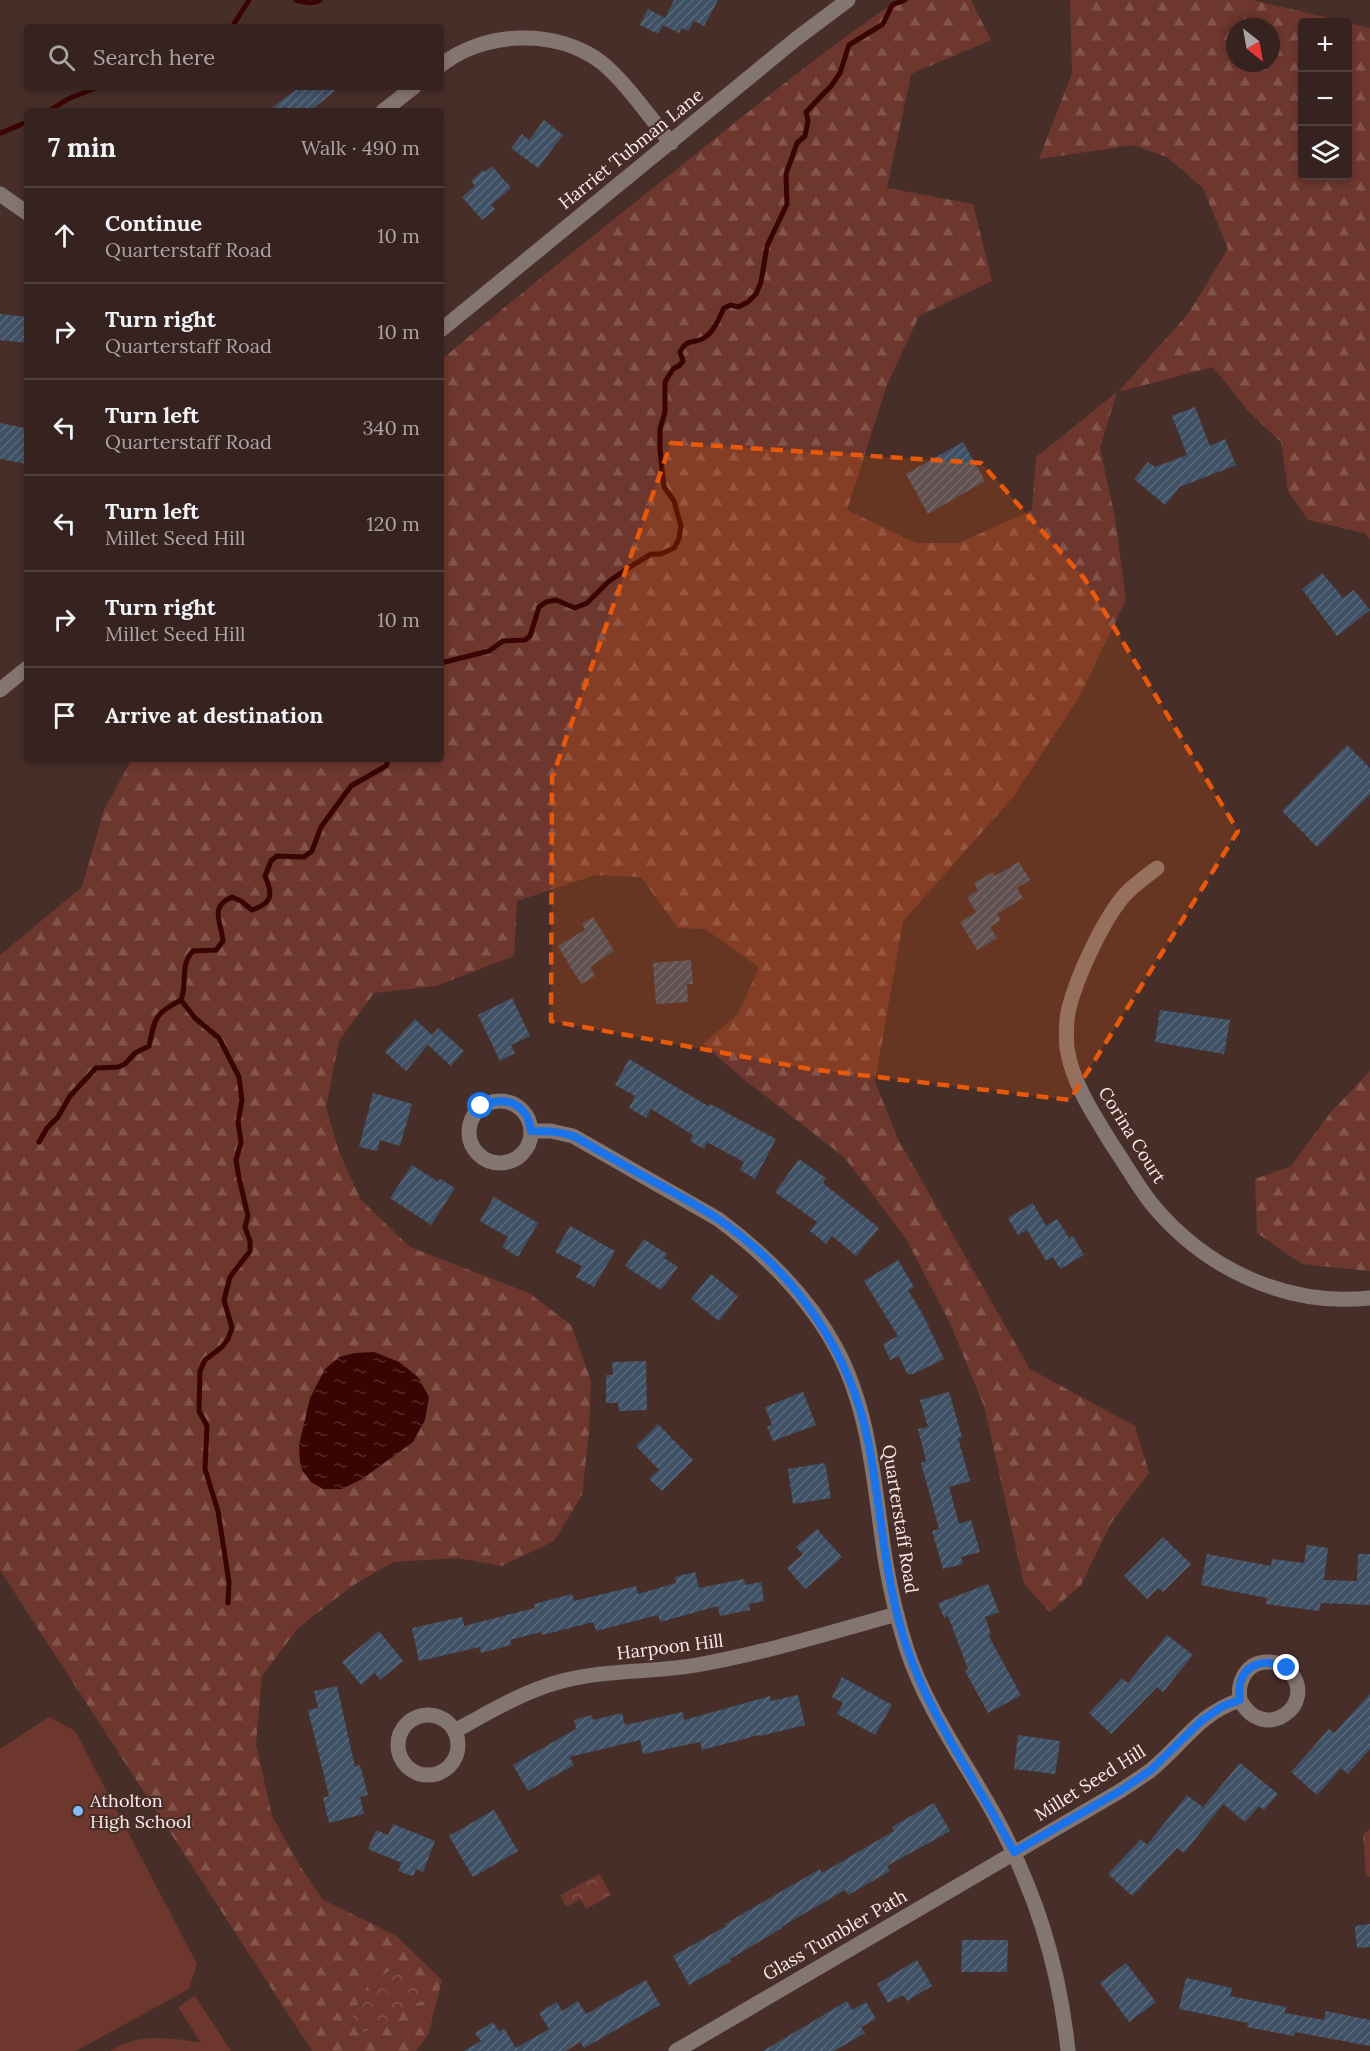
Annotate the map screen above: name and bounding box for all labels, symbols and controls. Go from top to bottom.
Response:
north arrow [1226,18,1280,72]
map controls [1298,18,1352,180]
button: + [1298,18,1352,72]
search box [24,24,444,90]
icon: search [45,41,78,74]
text: Search here [93,43,215,71]
button: − [1298,72,1352,126]
street label: Harriet Tubman Lane [554,83,708,214]
button: layers [1298,126,1352,180]
text: 7 min [48,131,116,164]
text: Walk · 490 m [301,135,420,160]
text: Continue [105,209,202,237]
icon: ahead [48,219,81,252]
text: 10 m [377,223,420,248]
text: Quarterstaff Road [105,237,272,262]
text: Turn right [105,305,216,333]
icon: right [48,315,81,348]
text: 10 m [377,319,420,344]
text: Quarterstaff Road [105,333,272,358]
text: Turn left [105,401,199,429]
icon: left [48,411,81,444]
text: 340 m [362,415,420,440]
text: Quarterstaff Road [105,429,272,454]
text: Turn left [105,497,199,525]
icon: left [48,507,81,540]
text: 120 m [366,511,420,536]
text: Millet Seed Hill [105,525,246,550]
text: Turn right [105,593,216,621]
icon: right [48,603,81,636]
text: 10 m [377,607,420,632]
text: Millet Seed Hill [105,621,246,646]
icon: arrive [48,699,81,732]
text: Arrive at destination [105,701,323,729]
street label: Corina Court [1094,1082,1171,1187]
route start [467,1092,493,1118]
street label: Quarterstaff Road [877,1443,924,1595]
street label: Harpoon Hill [615,1629,725,1664]
route end [1273,1654,1299,1680]
street label: Millet Seed Hill [1030,1739,1150,1826]
place label: Atholton High School [89,1789,191,1833]
marker: Atholton High School [71,1804,85,1818]
street label: Glass Tumbler Path [759,1884,911,1985]

